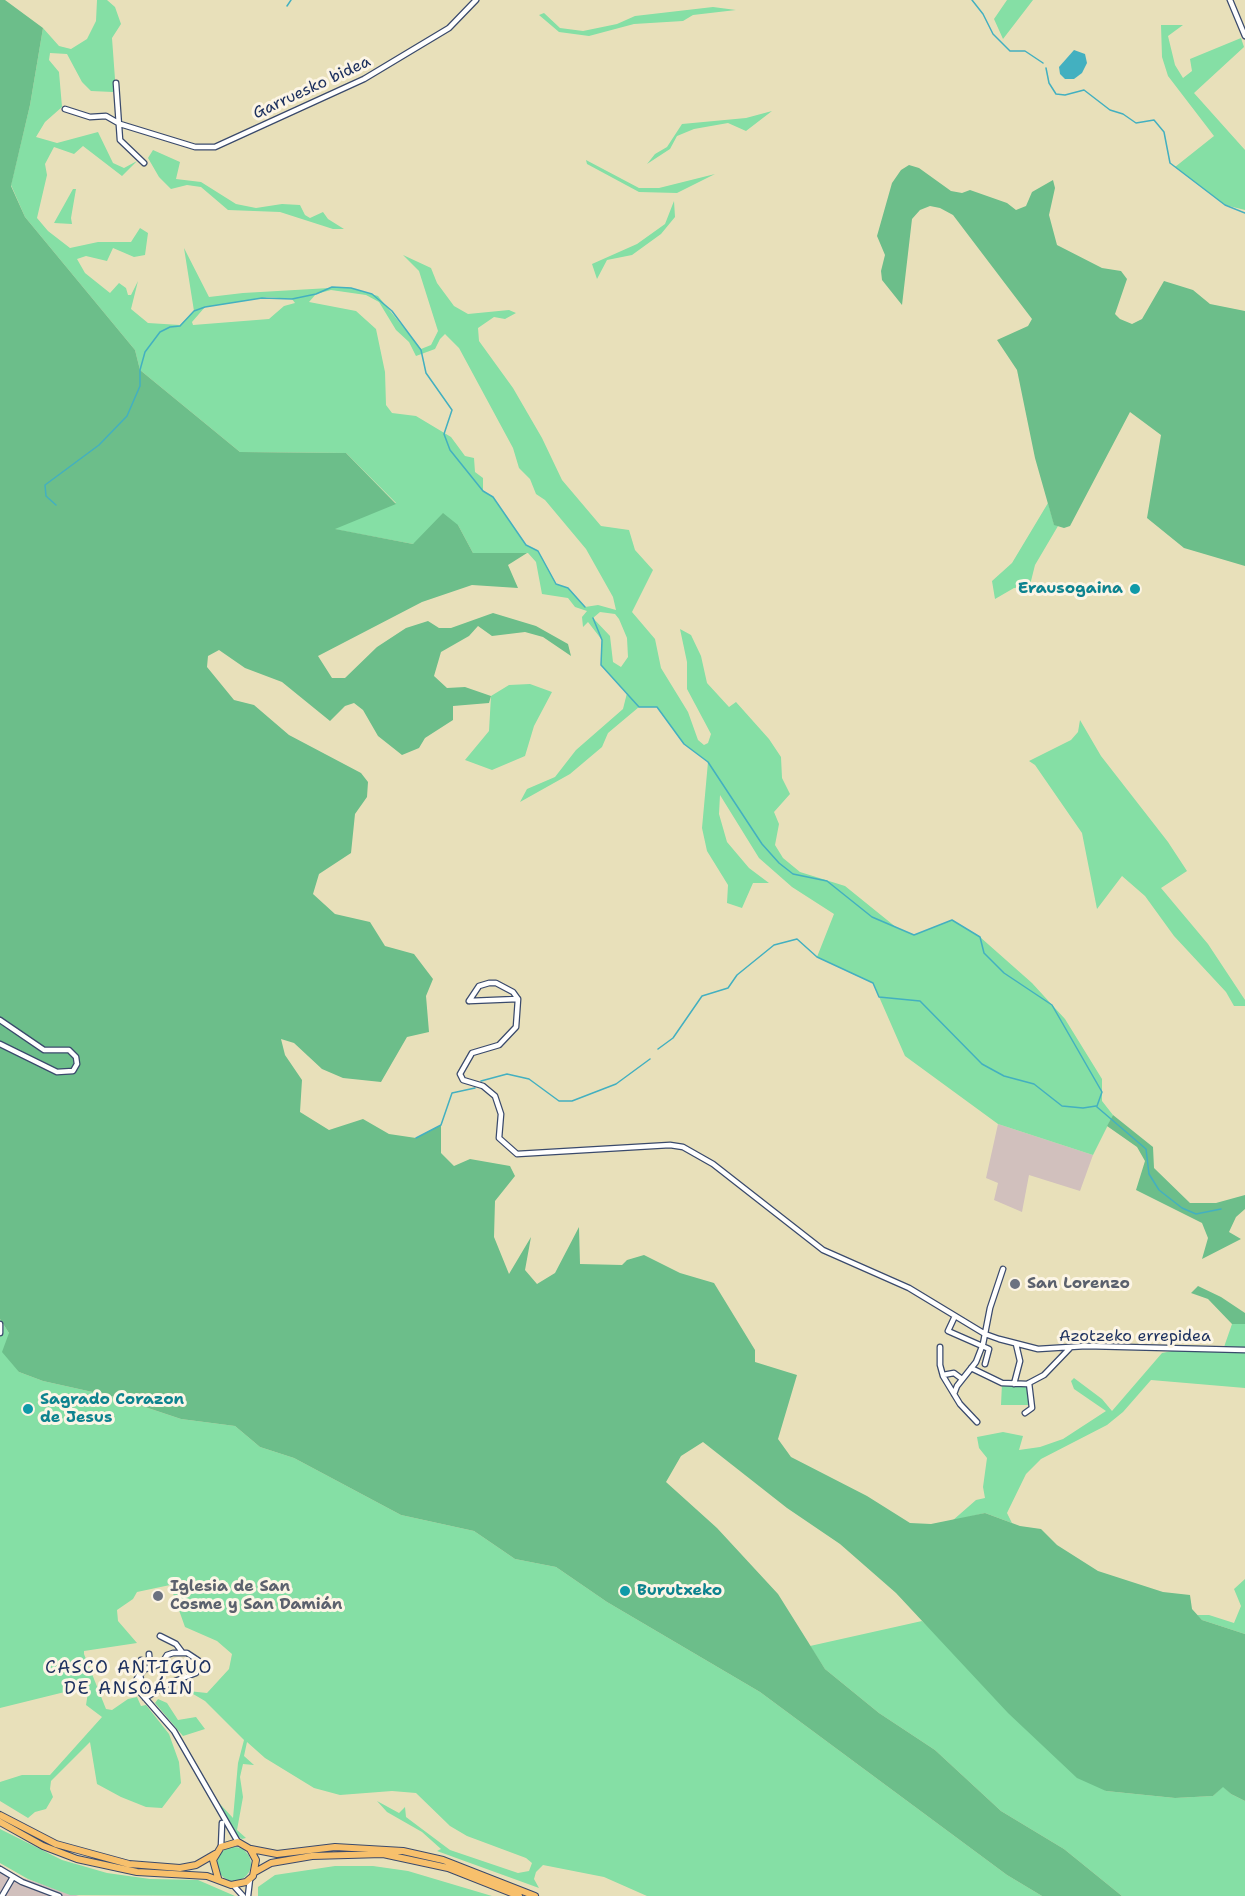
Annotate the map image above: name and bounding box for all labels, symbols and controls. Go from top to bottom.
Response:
street label: Garruesko bidea [250,52,374,124]
place label: Erausogaina [1018,579,1123,599]
marker: Erausogaina [1128,582,1142,596]
place label: San Lorenzo [1027,1274,1130,1294]
marker: San Lorenzo [1008,1277,1022,1291]
street label: Azotzeko errepidea [1059,1327,1211,1347]
place label: Sagrado Corazon de Jesus [40,1390,184,1428]
marker: Sagrado Corazon de Jesus [21,1402,35,1416]
place label: Iglesia de San Cosme y San Damián [170,1577,342,1615]
place label: Burutxeko [637,1581,722,1601]
marker: Burutxeko [618,1584,632,1598]
marker: Iglesia de San Cosme y San Damián [151,1589,165,1603]
district label: CASCO ANTIGUO DE ANSOÁIN [45,1657,213,1700]

